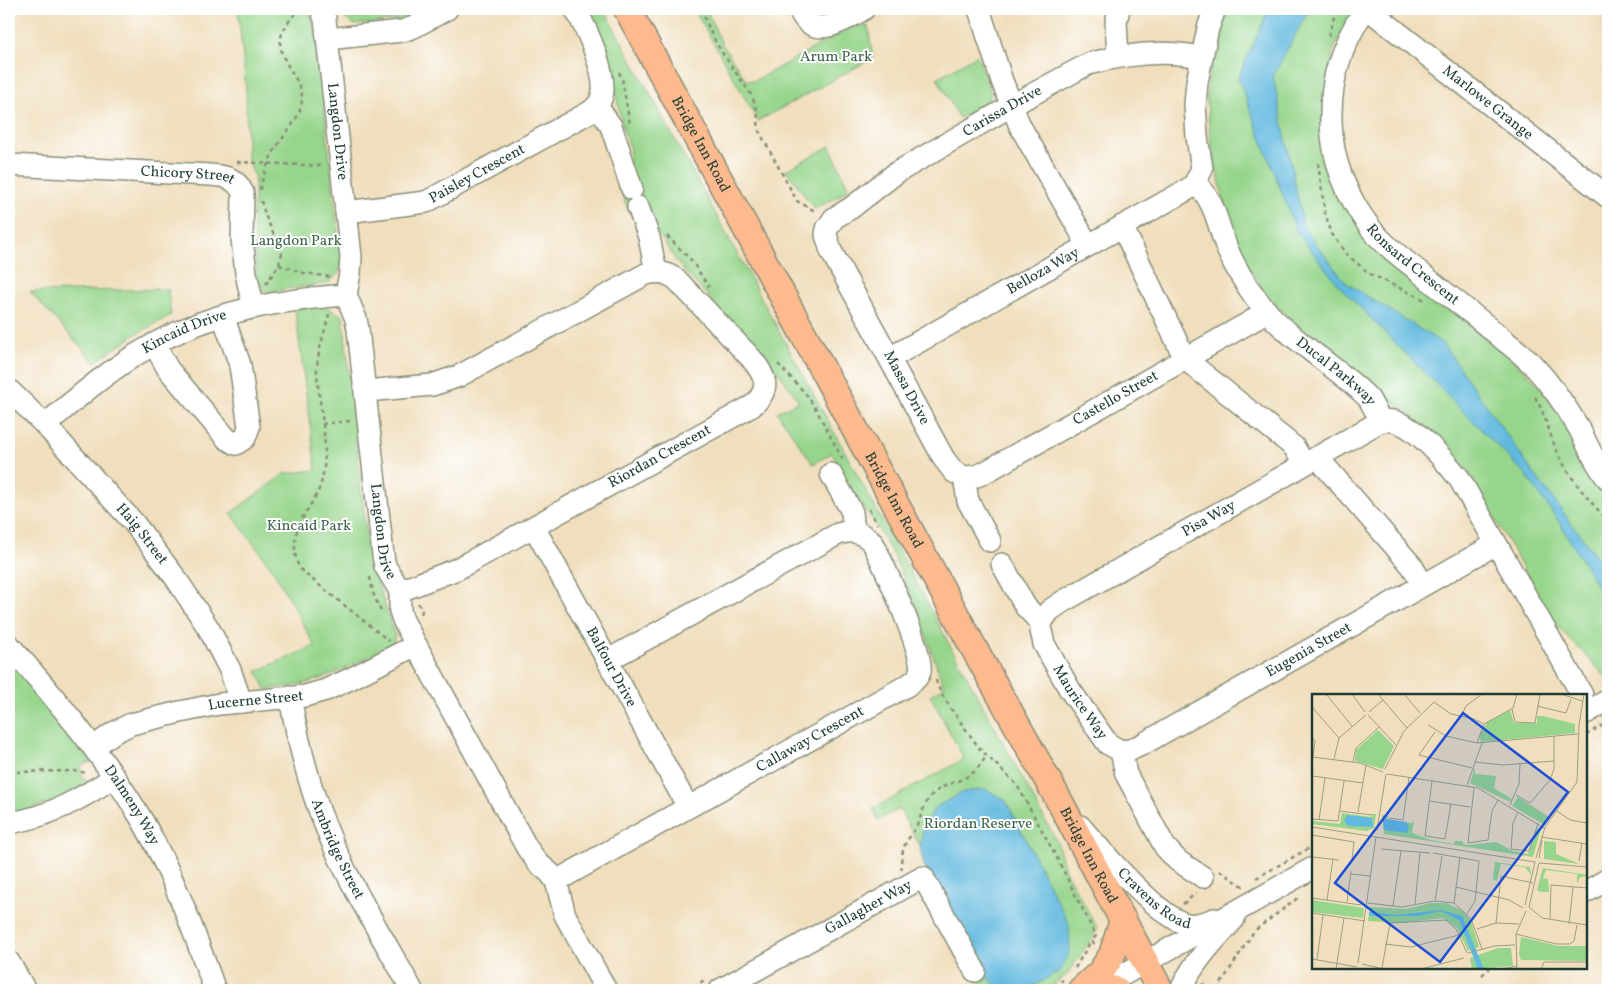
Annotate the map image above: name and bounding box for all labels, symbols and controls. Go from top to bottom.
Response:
park label: Arum Park [800,47,872,68]
street label: Marlowe Grange [1438,60,1538,145]
street label: Carissa Drive [959,80,1046,142]
street label: Langdon Drive [322,82,353,181]
street label: Bridge Inn Road [666,92,735,196]
street label: Paisley Crescent [425,139,529,209]
street label: Chicory Street [140,161,239,190]
street label: Ronsard Crescent [1361,220,1464,310]
park label: Langdon Park [250,231,342,252]
street label: Belloza Way [1003,242,1083,300]
street label: Kincaid Drive [138,304,229,359]
street label: Ducal Parkway [1291,332,1381,410]
street label: Massa Drive [878,347,934,429]
street label: Castello Street [1069,366,1162,431]
street label: Riordan Crescent [605,420,715,494]
street label: Bridge Inn Road [859,448,928,552]
street label: Langdon Drive [365,482,401,584]
street label: Pisa Way [1178,495,1240,542]
street label: Haig Street [111,499,173,569]
park label: Kincaid Park [267,516,351,537]
street label: Eugenia Street [1262,617,1356,683]
street label: Balfour Drive [580,623,642,711]
street label: Maurice Way [1047,661,1112,744]
street label: Lucerne Street [206,686,304,716]
inset map [1312,694,1587,969]
street label: Callaway Crescent [753,701,868,778]
street label: Dalmeny Way [99,761,165,849]
street label: Ambridge Street [305,796,369,903]
street label: Bridge Inn Road [1054,803,1123,907]
park label: Riordan Reserve [924,814,1032,835]
street label: Cravens Road [1112,863,1193,935]
street label: Gallagher Way [821,875,916,940]

